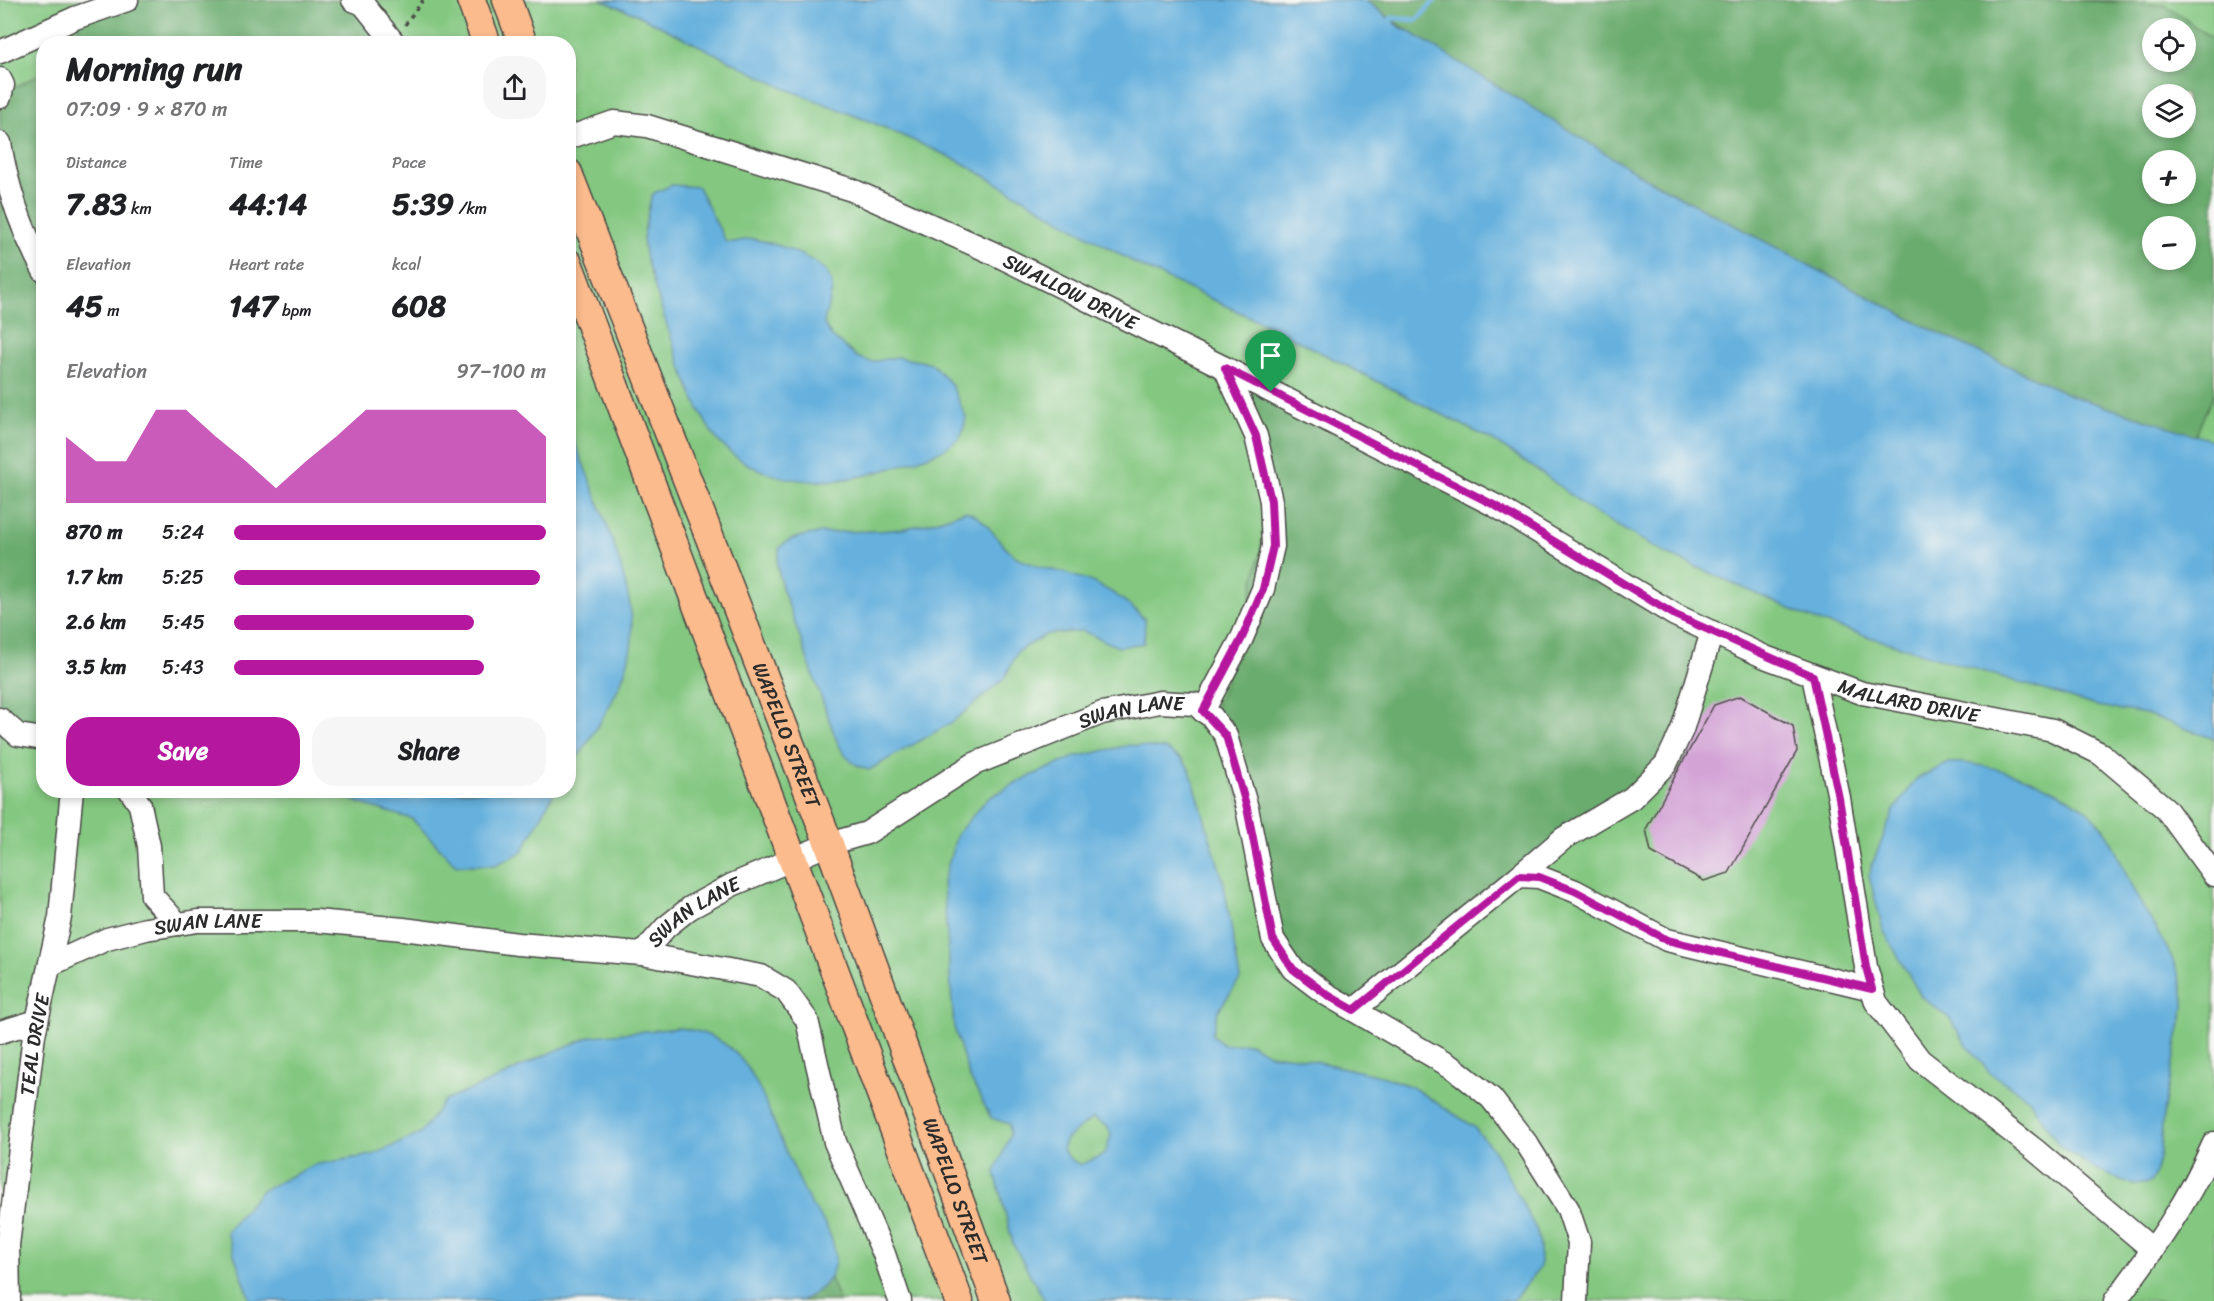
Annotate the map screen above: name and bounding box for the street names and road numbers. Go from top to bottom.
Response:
street label: SWALLOW DRIVE [997,244,1146,341]
street label: WAPELLO STREET [742,657,831,815]
street label: MALLARD DRIVE [1833,669,1984,734]
street label: SWAN LANE [1073,685,1187,739]
street label: SWAN LANE [638,866,747,956]
street label: SWAN LANE [151,904,263,946]
street label: TEAL DRIVE [10,989,61,1098]
street label: WAPELLO STREET [912,1112,999,1270]

